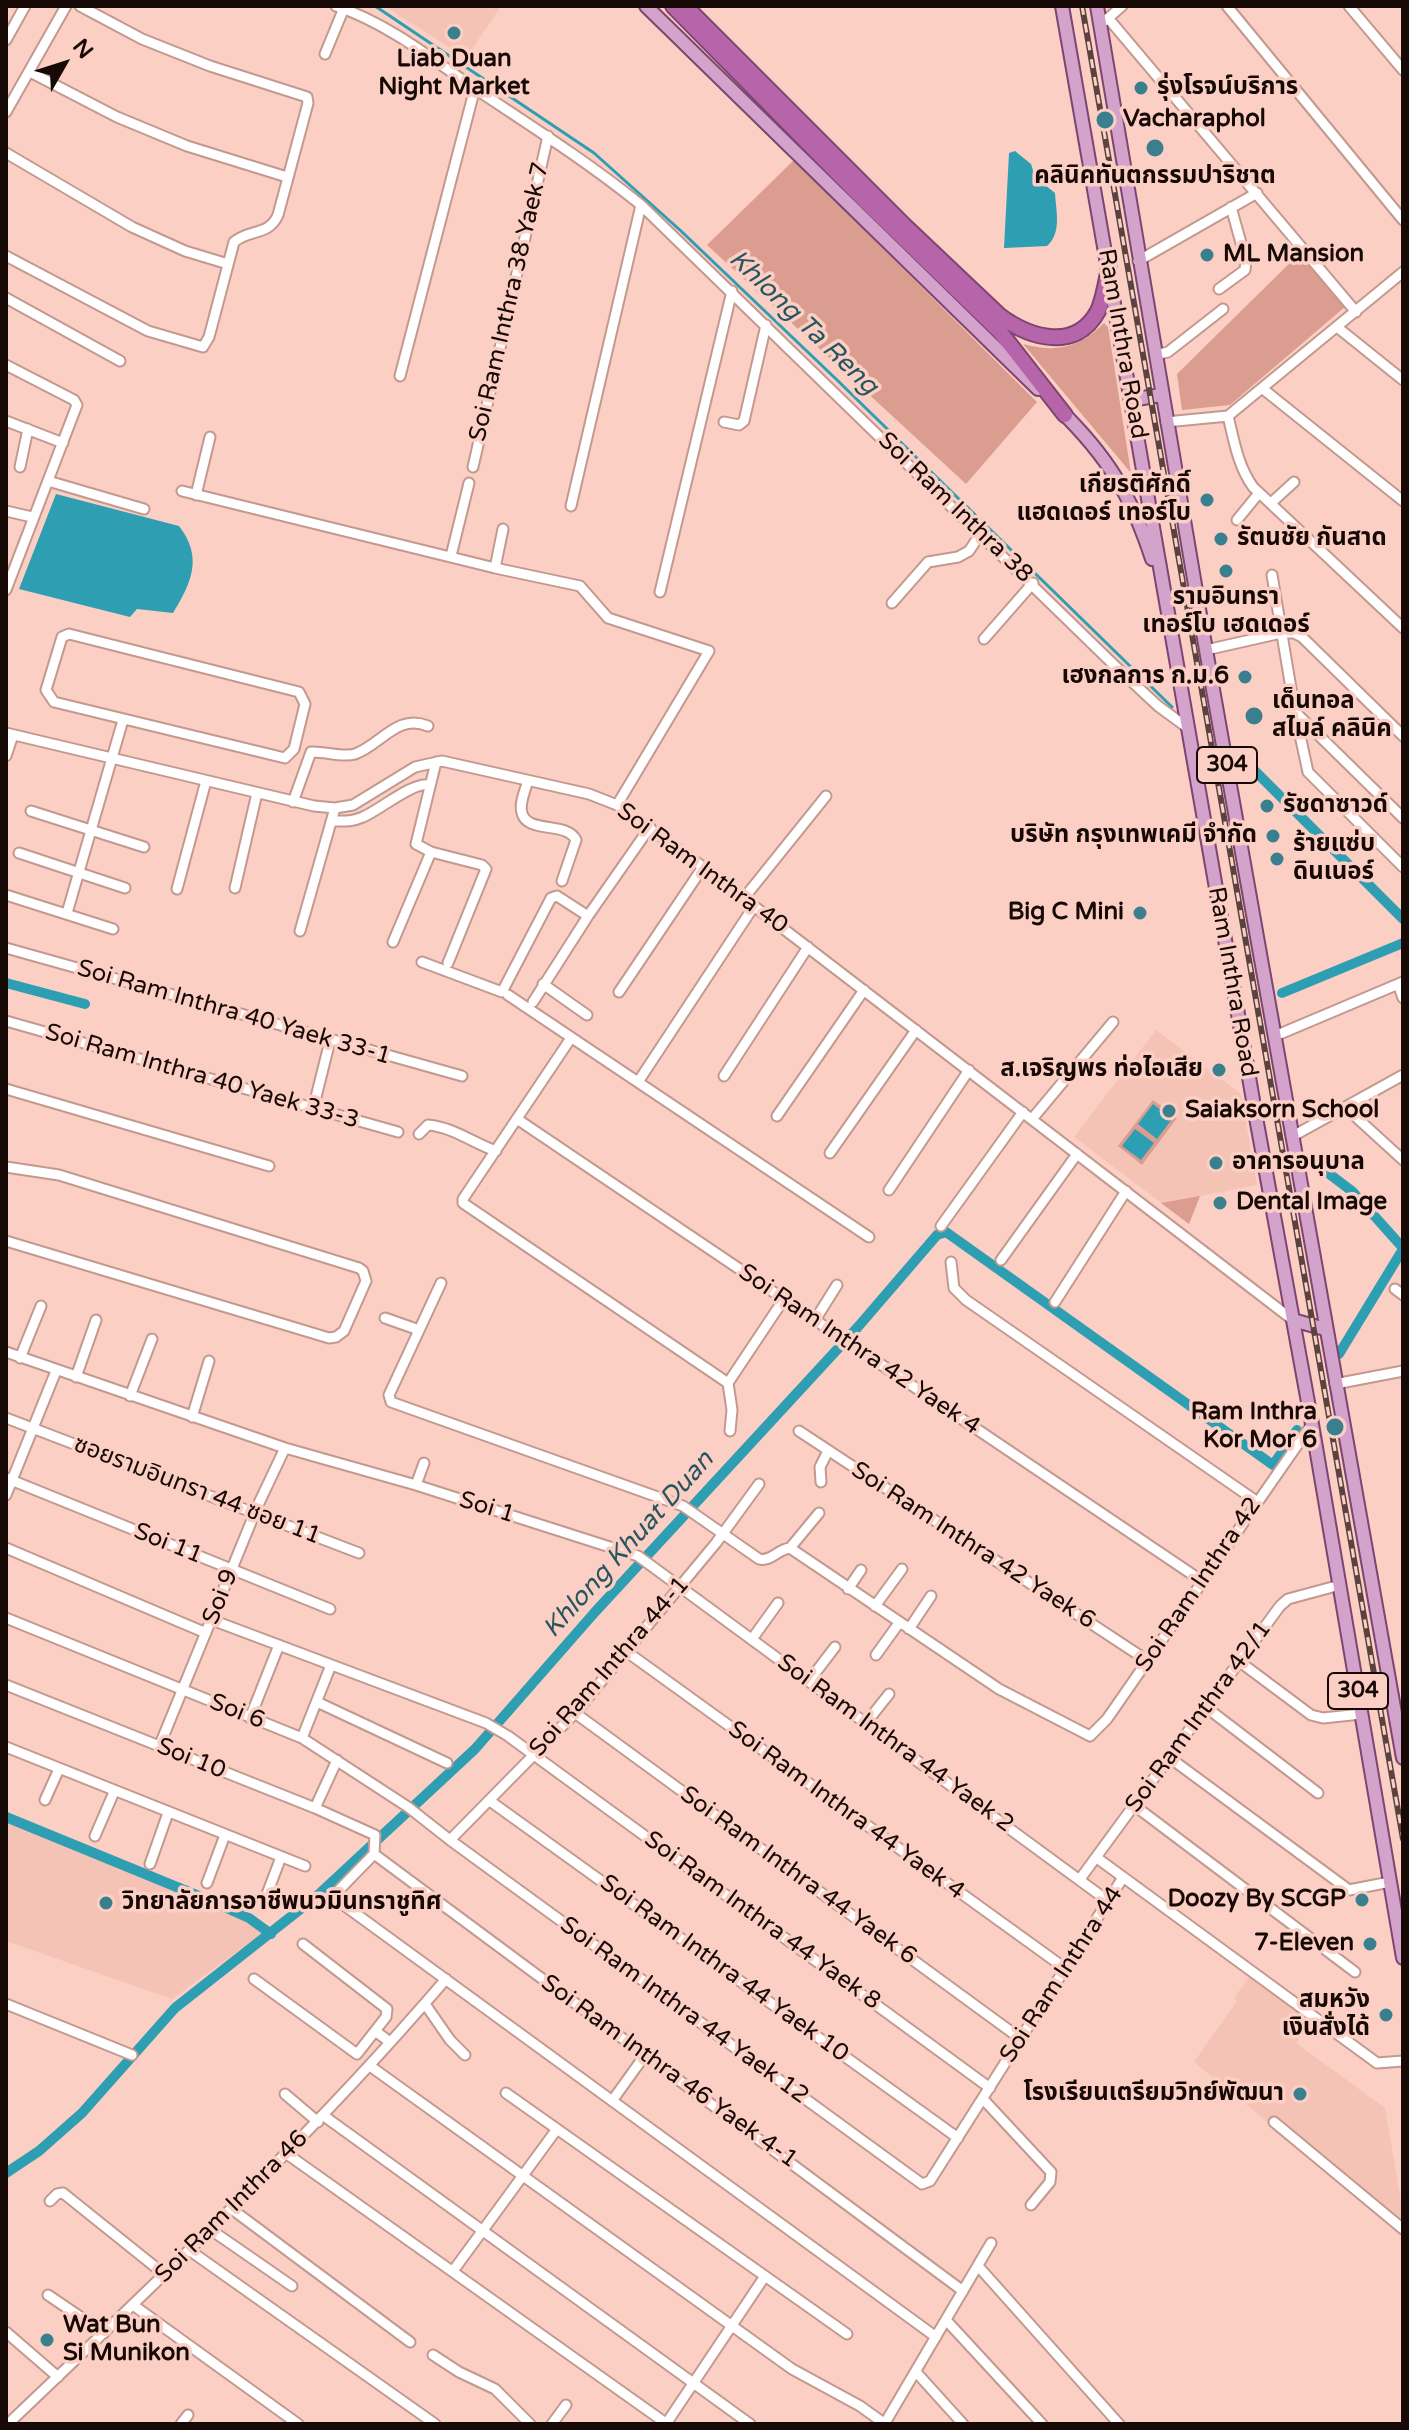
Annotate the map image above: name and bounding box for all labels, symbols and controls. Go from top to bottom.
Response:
north arrow [24,24,104,104]
marker: Liab Duan Night Market [445,24,463,42]
text: N [67,34,98,64]
place label: Liab Duan Night Market [378,46,530,102]
place label: รุ่งโรจน์บริการ [1157,74,1298,102]
marker: รุ่งโรจน์บริการ [1132,79,1150,97]
place label: Vacharaphol [1123,106,1266,134]
marker: Vacharaphol [1094,109,1116,131]
marker: คลินิคทันตกรรมปาริชาต [1144,137,1166,159]
street label: Soi Ram Inthra 38 Yaek 7 [464,160,556,444]
place label: คลินิคทันตกรรมปาริชาต [1034,163,1276,191]
place label: ML Mansion [1223,241,1364,269]
water label: Khlong Ta Reng [722,244,884,402]
marker: ML Mansion [1198,246,1216,264]
street label: Ram Inthra Road [1091,247,1153,441]
street label: Soi Ram Inthra 38 [872,427,1038,589]
place label: เกียรติศักดิ์ แฮดเดอร์ เทอร์โบ [1016,472,1191,528]
marker: เกียรติศักดิ์ แฮดเดอร์ เทอร์โบ [1198,491,1216,509]
place label: รัตนชัย กันสาด [1237,525,1387,553]
marker: รัตนชัย กันสาด [1212,530,1230,548]
marker: รามอินทรา เทอร์โบ เฮดเดอร์ [1217,562,1235,580]
place label: รามอินทรา เทอร์โบ เฮดเดอร์ [1142,584,1310,640]
place label: เฮงกลการ ก.ม.6 [1061,663,1229,691]
marker: เฮงกลการ ก.ม.6 [1236,668,1254,686]
place label: เด็นทอล สไมล์ คลินิค [1272,688,1392,744]
marker: เด็นทอล สไมล์ คลินิค [1243,705,1265,727]
road number: 304 [1197,747,1257,783]
place label: รัชดาซาวด์ [1283,792,1388,820]
street label: Soi Ram Inthra 40 [611,797,793,941]
marker: รัชดาซาวด์ [1258,797,1276,815]
place label: บริษัท กรุงเทพเคมี จำกัด [1010,822,1257,850]
marker: บริษัท กรุงเทพเคมี จำกัด [1264,827,1282,845]
place label: ร้ายแซ่บ ดินเนอร์ [1293,831,1375,887]
marker: ร้ายแซ่บ ดินเนอร์ [1268,850,1286,868]
street label: Ram Inthra Road [1201,885,1263,1079]
place label: Big C Mini [1008,899,1124,927]
marker: Big C Mini [1131,904,1149,922]
street label: Soi Ram Inthra 40 Yaek 33-1 [74,954,394,1072]
street label: Soi Ram Inthra 40 Yaek 33-3 [42,1018,362,1136]
place label: ส.เจริญพร ท่อไอเสีย [1000,1056,1203,1084]
marker: ส.เจริญพร ท่อไอเสีย [1210,1061,1228,1079]
place label: Saiaksorn School [1185,1097,1379,1125]
marker: Saiaksorn School [1160,1102,1178,1120]
place label: อาคารอนุบาล [1232,1149,1365,1177]
marker: อาคารอนุบาล [1207,1154,1225,1172]
place label: Dental Image [1236,1189,1387,1217]
marker: Dental Image [1211,1194,1229,1212]
street label: Soi Ram Inthra 42 Yaek 4 [733,1258,985,1442]
place label: Ram Inthra Kor Mor 6 [1191,1399,1317,1455]
marker: Ram Inthra Kor Mor 6 [1324,1416,1346,1438]
street label: ซอยรามอินทรา 44 ซอย 11 [69,1431,325,1551]
water label: Khlong Khuat Duan [537,1445,721,1645]
street label: Soi Ram Inthra 42 Yaek 6 [846,1456,1100,1636]
street label: Soi 1 [456,1486,518,1530]
street label: Soi Ram Inthra 42 [1130,1492,1268,1678]
street label: Soi 11 [129,1517,207,1571]
street label: Soi 9 [197,1565,245,1629]
street label: Soi Ram Inthra 44-1 [524,1571,696,1763]
street label: Soi Ram Inthra 42/1 [1120,1616,1278,1818]
street label: Soi Ram Inthra 44 Yaek 2 [771,1648,1019,1840]
road number: 304 [1328,1673,1388,1709]
street label: Soi 6 [205,1688,269,1736]
street label: Soi Ram Inthra 44 Yaek 4 [722,1715,970,1907]
street label: Soi 10 [152,1732,230,1786]
street label: Soi Ram Inthra 44 Yaek 6 [674,1780,922,1972]
street label: Soi Ram Inthra 44 Yaek 8 [638,1825,886,2017]
street label: Soi Ram Inthra 44 Yaek 10 [594,1869,854,2069]
street label: Soi Ram Inthra 44 [994,1882,1130,2068]
place label: Doozy By SCGP [1167,1886,1346,1914]
place label: วิทยาลัยการอาชีพนวมินทราชูทิศ [122,1889,442,1917]
marker: Doozy By SCGP [1353,1891,1371,1909]
marker: วิทยาลัยการอาชีพนวมินทราชูทิศ [97,1894,115,1912]
street label: Soi Ram Inthra 44 Yaek 12 [554,1911,814,2111]
place label: 7-Eleven [1254,1930,1354,1958]
marker: 7-Eleven [1361,1935,1379,1953]
street label: Soi Ram Inthra 46 Yaek 4-1 [535,1969,803,2175]
place label: สมหวัง เงินสั่งได้ [1282,1987,1370,2043]
marker: สมหวัง เงินสั่งได้ [1377,2006,1395,2024]
place label: โรงเรียนเตรียมวิทย์พัฒนา [1023,2080,1284,2108]
marker: โรงเรียนเตรียมวิทย์พัฒนา [1291,2085,1309,2103]
street label: Soi Ram Inthra 46 [150,2125,314,2289]
place label: Wat Bun Si Munikon [63,2312,190,2368]
marker: Wat Bun Si Munikon [38,2331,56,2349]

